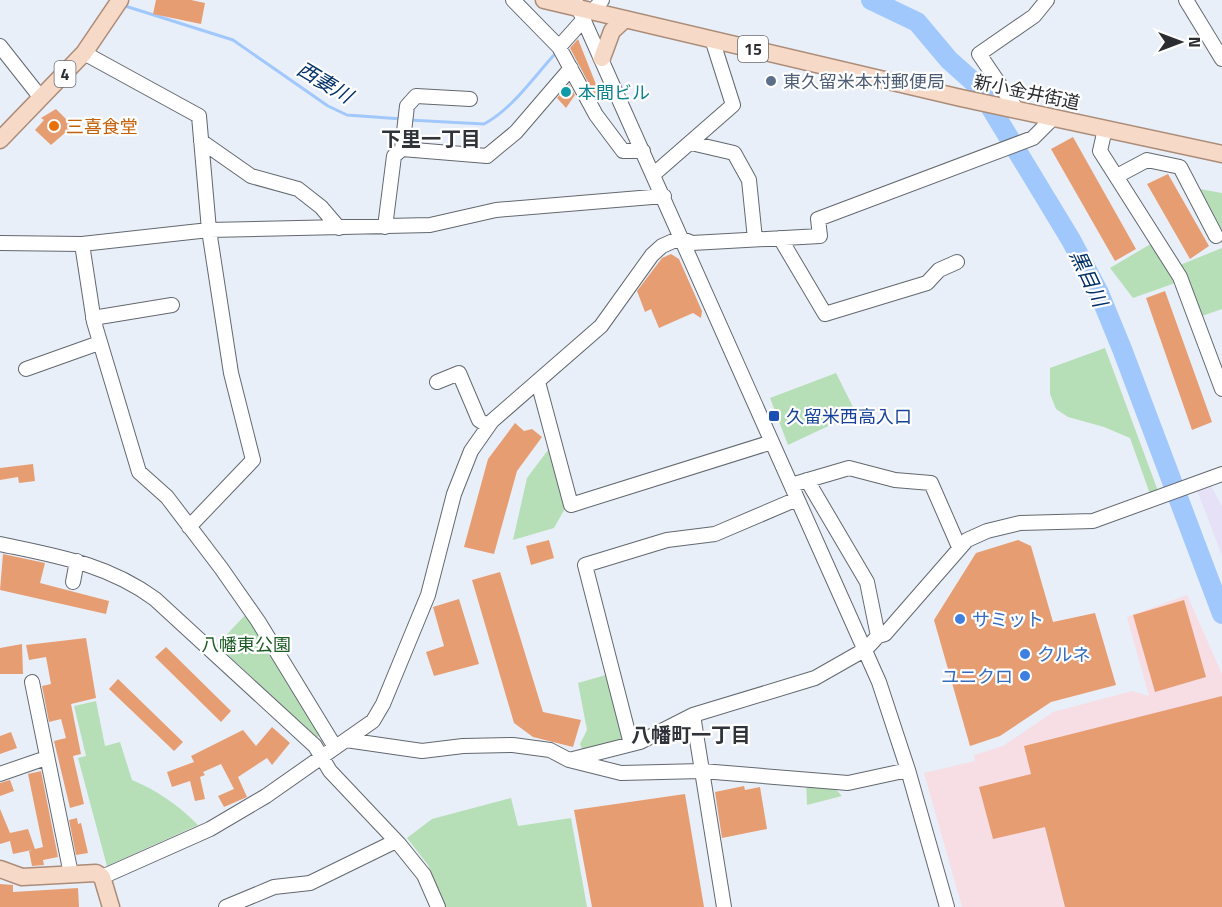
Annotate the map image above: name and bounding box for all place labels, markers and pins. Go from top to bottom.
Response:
place label: 東久留米本村郵便局 [783,68,945,95]
marker: 東久留米本村郵便局 [764,74,778,88]
place label: 本間ビル [578,79,650,106]
marker: 本間ビル [559,85,573,99]
place label: 三喜食堂 [66,113,138,140]
marker: 三喜食堂 [47,119,61,133]
place label: 久留米西高入口 [786,403,912,430]
marker: 久留米西高入口 [767,409,781,423]
place label: サミット [972,606,1044,633]
marker: サミット [953,612,967,626]
place label: クルネ [1037,641,1090,668]
marker: クルネ [1018,647,1032,661]
place label: ユニクロ [941,663,1013,690]
marker: ユニクロ [1018,669,1032,683]

